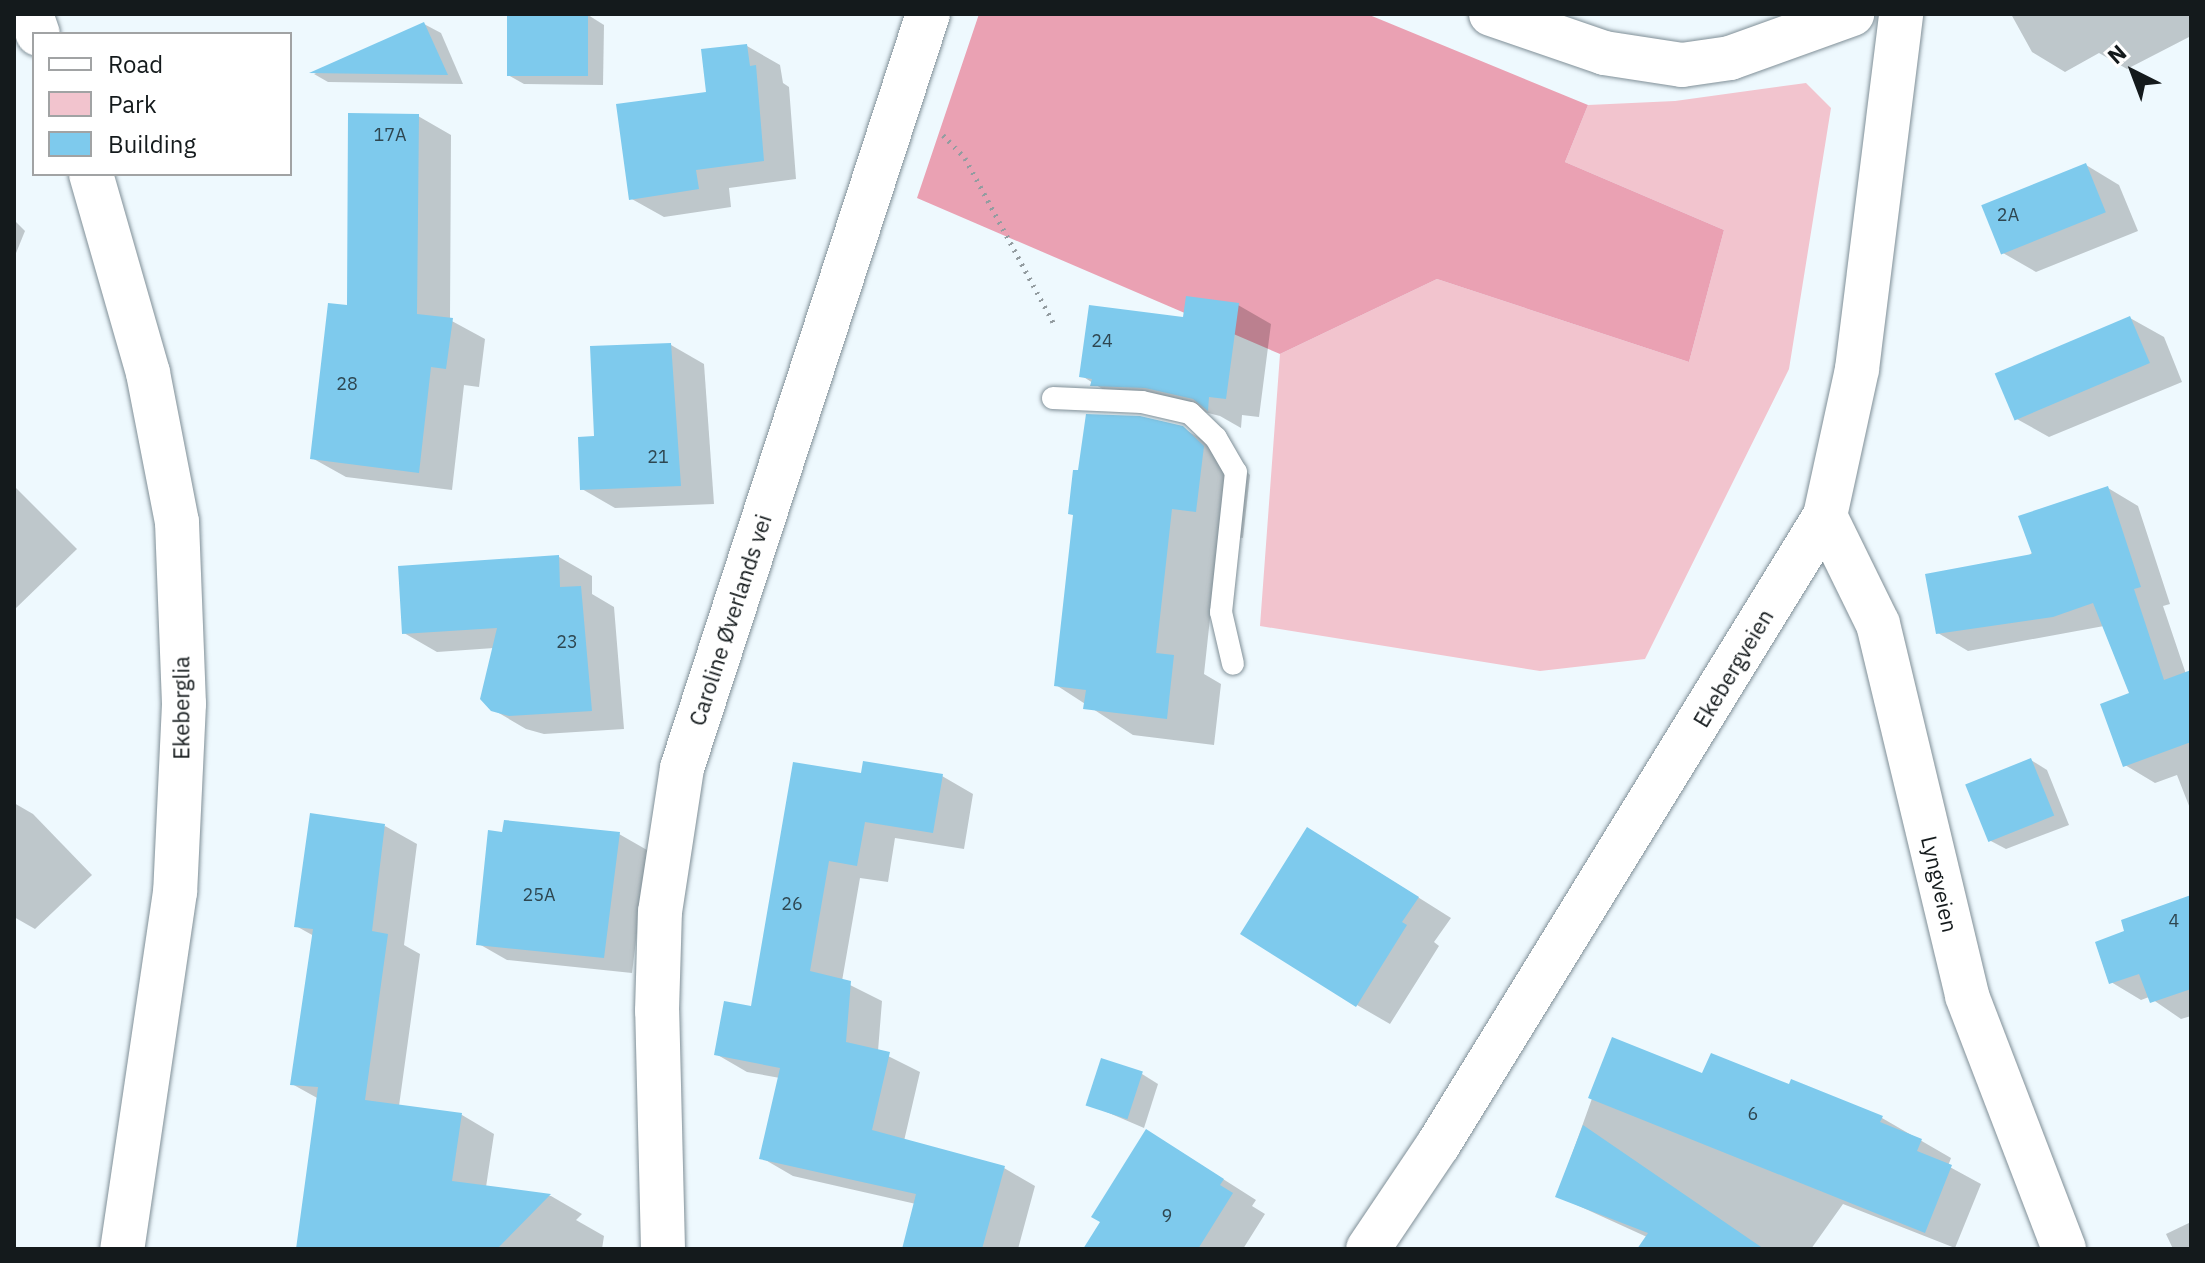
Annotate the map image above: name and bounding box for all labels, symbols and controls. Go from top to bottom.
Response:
legend [32,32,292,176]
north arrow [2093,32,2173,112]
text: N [2101,38,2132,70]
text: Road [108,48,163,80]
text: Park [108,88,157,120]
house number: 17A [373,124,407,146]
text: Building [108,128,196,160]
house number: 2A [1997,204,2019,226]
house number: 24 [1091,330,1113,352]
house number: 28 [336,373,358,395]
house number: 21 [647,446,669,468]
street label: Caroline Øverlands vei [683,511,777,729]
street label: Ekebergveien [1687,604,1779,732]
house number: 23 [556,631,578,653]
street label: Ekeberglia [168,656,194,760]
street label: Lyngveien [1916,833,1964,935]
house number: 25A [522,884,556,906]
house number: 26 [781,893,803,915]
house number: 4 [2169,910,2179,932]
house number: 6 [1748,1103,1758,1125]
house number: 9 [1162,1205,1172,1227]

